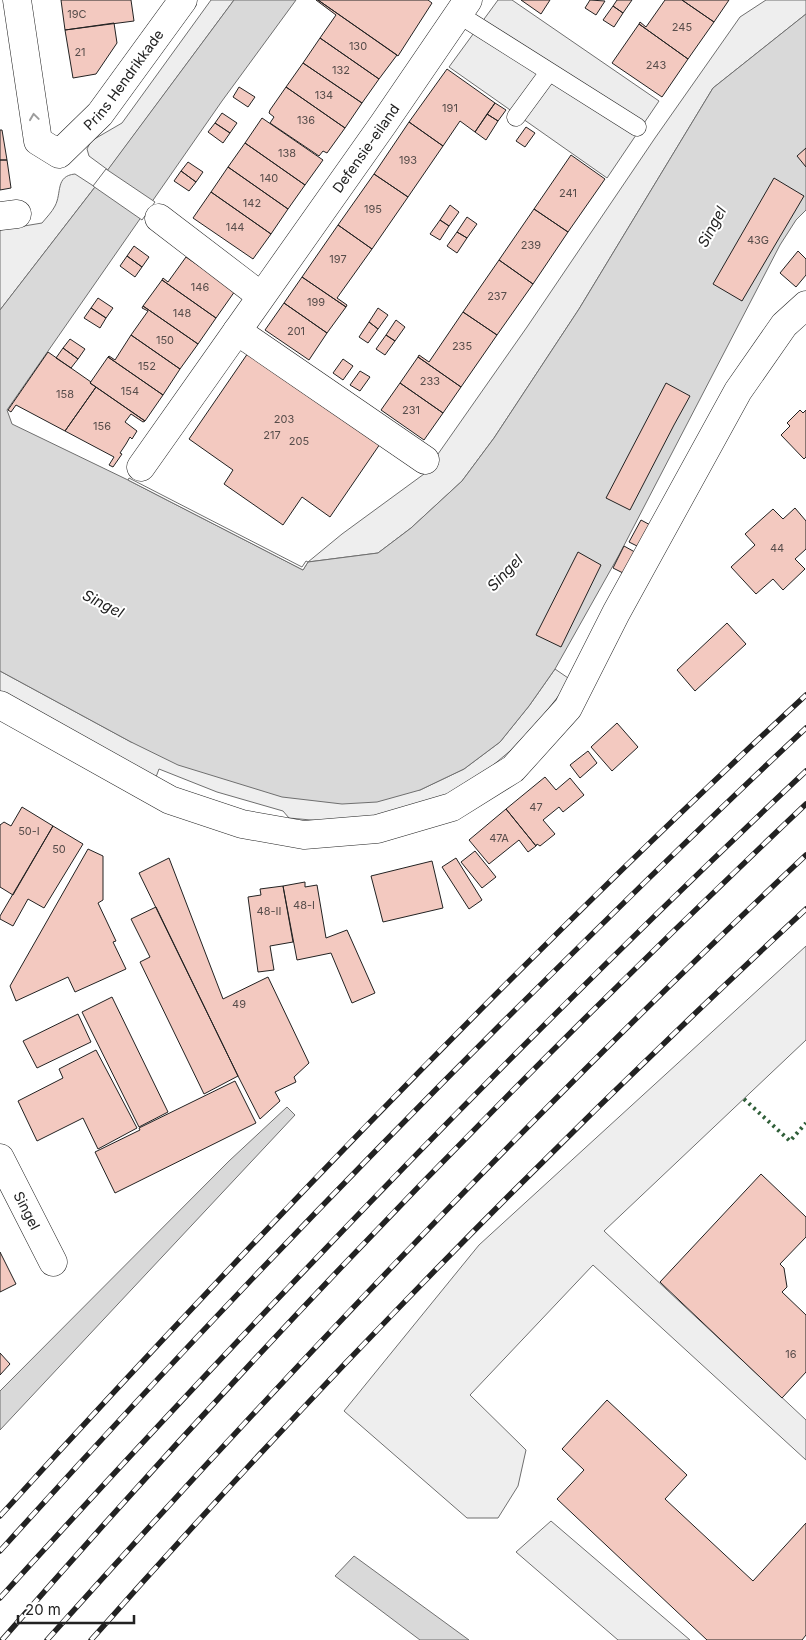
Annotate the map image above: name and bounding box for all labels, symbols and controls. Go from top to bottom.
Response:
house number: 19C [67,7,87,21]
house number: 245 [672,20,692,34]
street label: Prins Hendrikkade [80,26,167,133]
house number: 130 [349,39,367,53]
house number: 21 [74,45,86,59]
house number: 243 [646,58,666,72]
house number: 132 [332,63,350,77]
house number: 134 [315,88,333,102]
street label: Defensie-eiland [328,100,403,196]
house number: 191 [442,101,458,115]
one-way arrow [30,113,40,122]
house number: 136 [297,113,315,127]
house number: 138 [278,146,296,160]
house number: 193 [399,153,417,167]
house number: 140 [260,171,278,185]
house number: 241 [559,186,577,200]
house number: 142 [243,196,261,210]
house number: 195 [364,202,382,216]
water label: Singel [693,203,730,250]
house number: 144 [226,220,244,234]
house number: 43G [747,233,769,247]
house number: 239 [521,238,541,252]
house number: 197 [329,252,347,266]
house number: 146 [191,280,209,294]
house number: 237 [487,289,507,303]
house number: 199 [307,295,325,309]
house number: 148 [173,306,191,320]
house number: 201 [287,324,305,338]
house number: 150 [156,333,174,347]
house number: 235 [452,339,472,353]
house number: 152 [138,359,156,373]
house number: 233 [420,374,440,388]
house number: 154 [121,384,139,398]
house number: 158 [56,387,74,401]
house number: 231 [402,403,420,417]
house number: 203 [274,412,294,426]
house number: 156 [93,419,111,433]
house number: 217 [263,428,281,442]
house number: 205 [289,434,309,448]
house number: 44 [770,541,784,555]
water label: Singel [483,550,527,595]
water label: Singel [79,585,127,622]
house number: 47 [529,800,543,814]
house number: 50-I [18,824,40,838]
house number: 47A [489,831,509,845]
house number: 50 [52,842,66,856]
house number: 48-I [293,898,315,912]
house number: 48-II [257,904,281,918]
house number: 49 [232,997,246,1011]
street label: Singel [10,1188,44,1232]
house number: 16 [785,1347,797,1361]
scale bar [18,1592,134,1624]
text: 20 m [25,1600,61,1619]

